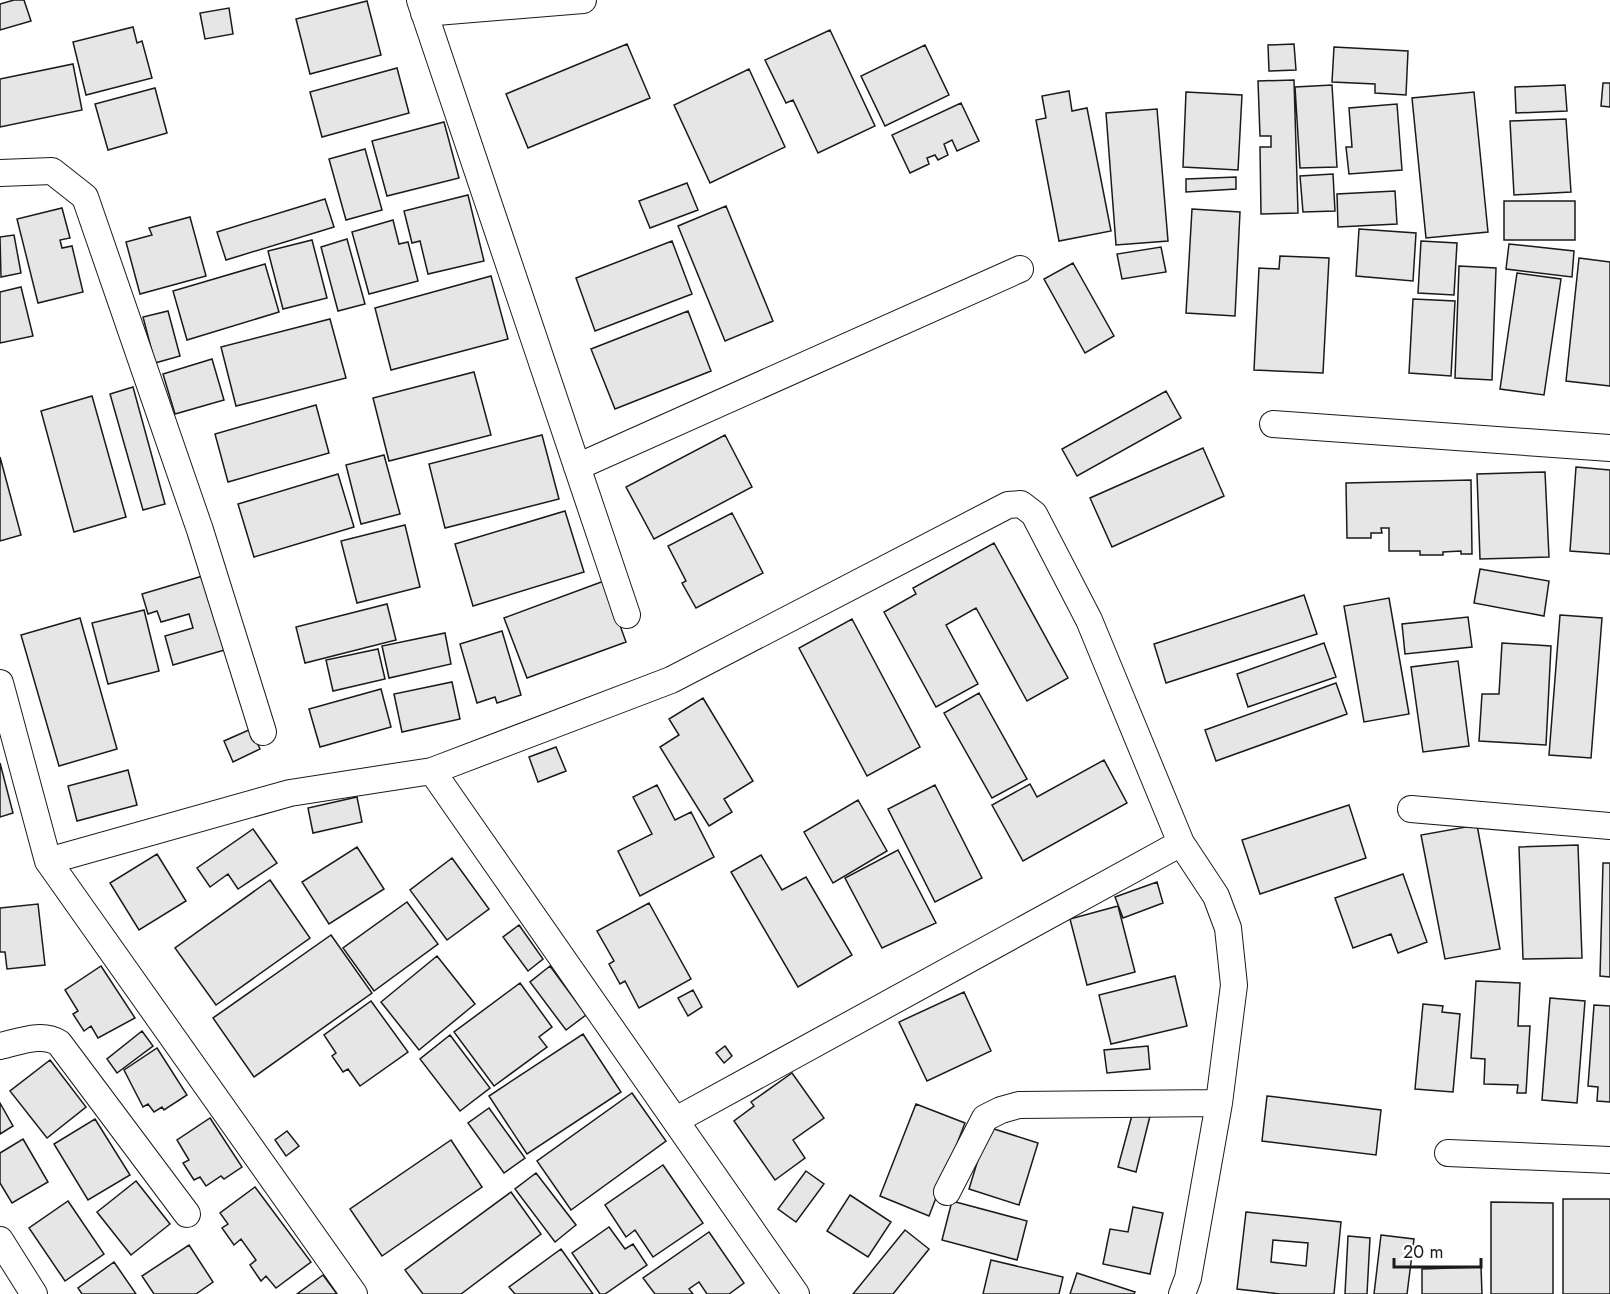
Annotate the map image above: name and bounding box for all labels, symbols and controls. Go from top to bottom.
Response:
scale bar [1394,1231,1481,1269]
text: 20 m [1403,1239,1443,1265]

